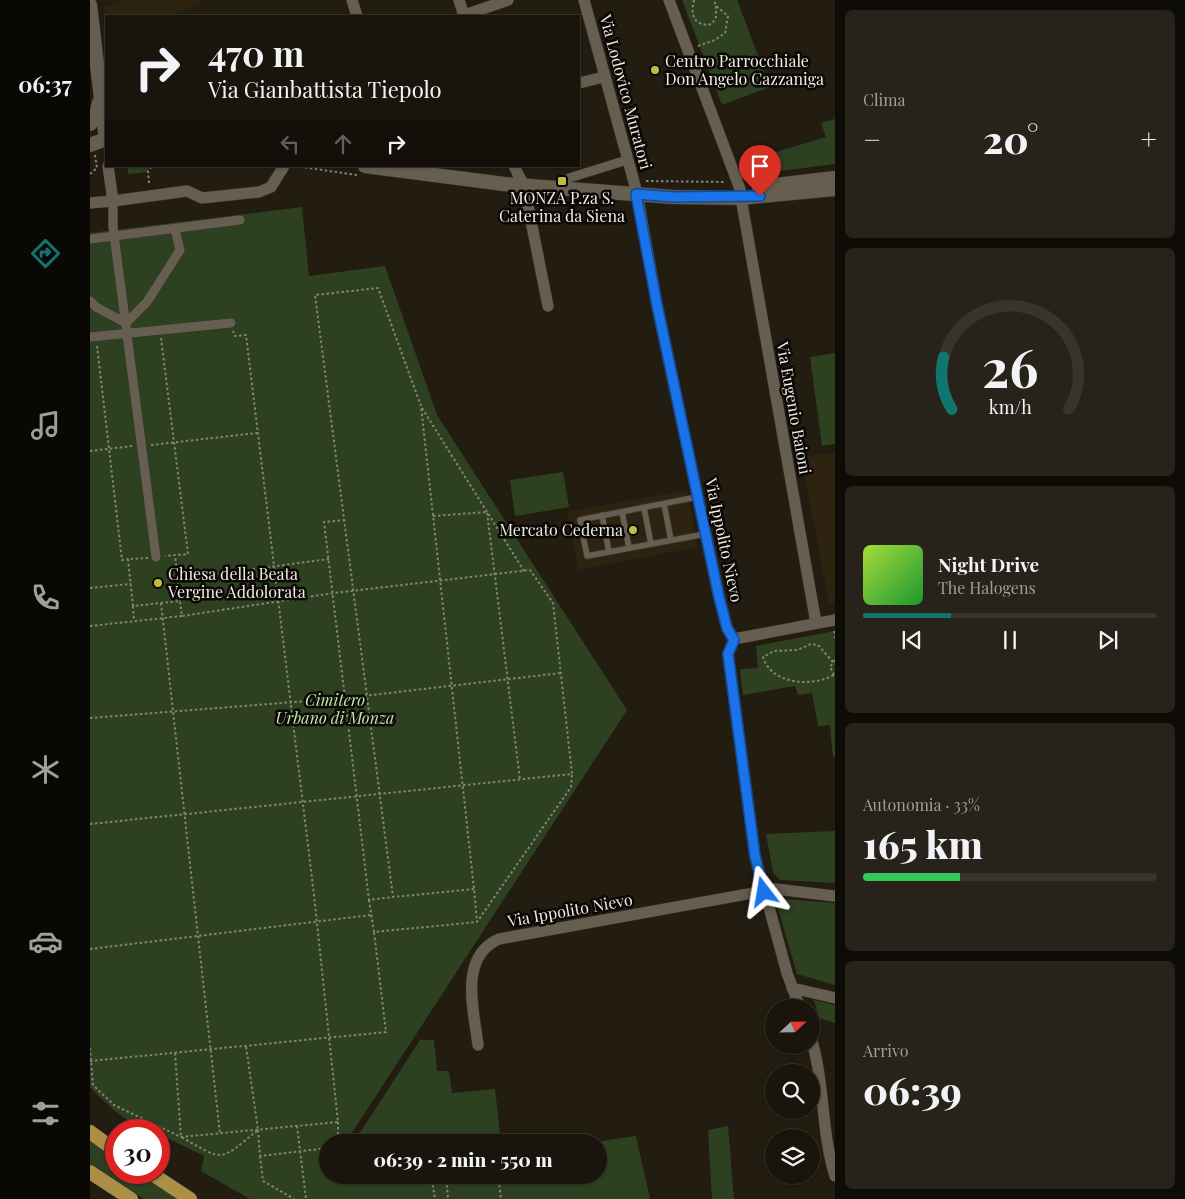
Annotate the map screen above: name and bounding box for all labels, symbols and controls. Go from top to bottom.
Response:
street label: Via Lodovico Muratori [595,11,657,172]
text: 470 m [208,29,304,76]
icon: right [125,35,190,100]
place label: Centro Parrocchiale Don Angelo Cazzaniga [665,50,824,89]
marker: Centro Parrocchiale Don Angelo Cazzaniga [649,64,661,76]
text: 06:37 [18,69,72,99]
text: Via Gianbattista Tiepolo [208,74,442,104]
text: Clima [863,89,905,110]
text: 20° [983,113,1039,164]
text: − [863,120,881,157]
text: + [1141,120,1157,157]
icon: left [276,130,304,158]
icon: ahead [329,130,357,158]
icon: right [382,130,410,158]
pin [739,145,781,196]
icon: arrive [746,152,774,180]
marker: MONZA P.za S. Caterina da Siena [556,175,568,187]
place label: MONZA P.za S. Caterina da Siena [499,187,625,226]
icon: directions [28,236,63,271]
text: 26 [982,332,1038,401]
street label: Via Eugenio Baioni [772,339,817,476]
text: km/h [989,395,1032,418]
icon: music [28,408,63,443]
street label: Via Ippolito Nievo [701,475,748,604]
place label: Mercato Cederna [499,519,623,540]
marker: Mercato Cederna [627,524,639,536]
text: Night Drive [938,551,1039,577]
place label: Chiesa della Beata Vergine Addolorata [167,563,306,602]
marker: Chiesa della Beata Vergine Addolorata [152,577,164,589]
text: The Halogens [938,577,1036,598]
icon: phone [28,580,63,615]
icon: previous [898,626,926,654]
icon: pause [996,626,1024,654]
icon: next [1094,626,1122,654]
park label: Cimitero Urbano di Monza [276,689,394,728]
icon: climate [28,752,63,787]
text: Autonomia · 33% [863,794,980,815]
text: 165 km [863,818,983,869]
position arrow [737,865,789,917]
street label: Via Ippolito Nievo [505,888,634,931]
icon: car [28,924,63,959]
north arrow [765,999,820,1054]
map controls [765,999,820,1184]
text: Arrivo [863,1040,908,1061]
button: search [765,1064,820,1119]
text: 06:39 [863,1064,962,1115]
icon: filters [28,1096,63,1131]
speed limit sign: 30 [105,1119,170,1184]
button: layers [765,1129,820,1184]
text: 06:39 · 2 min · 550 m [374,1146,552,1172]

